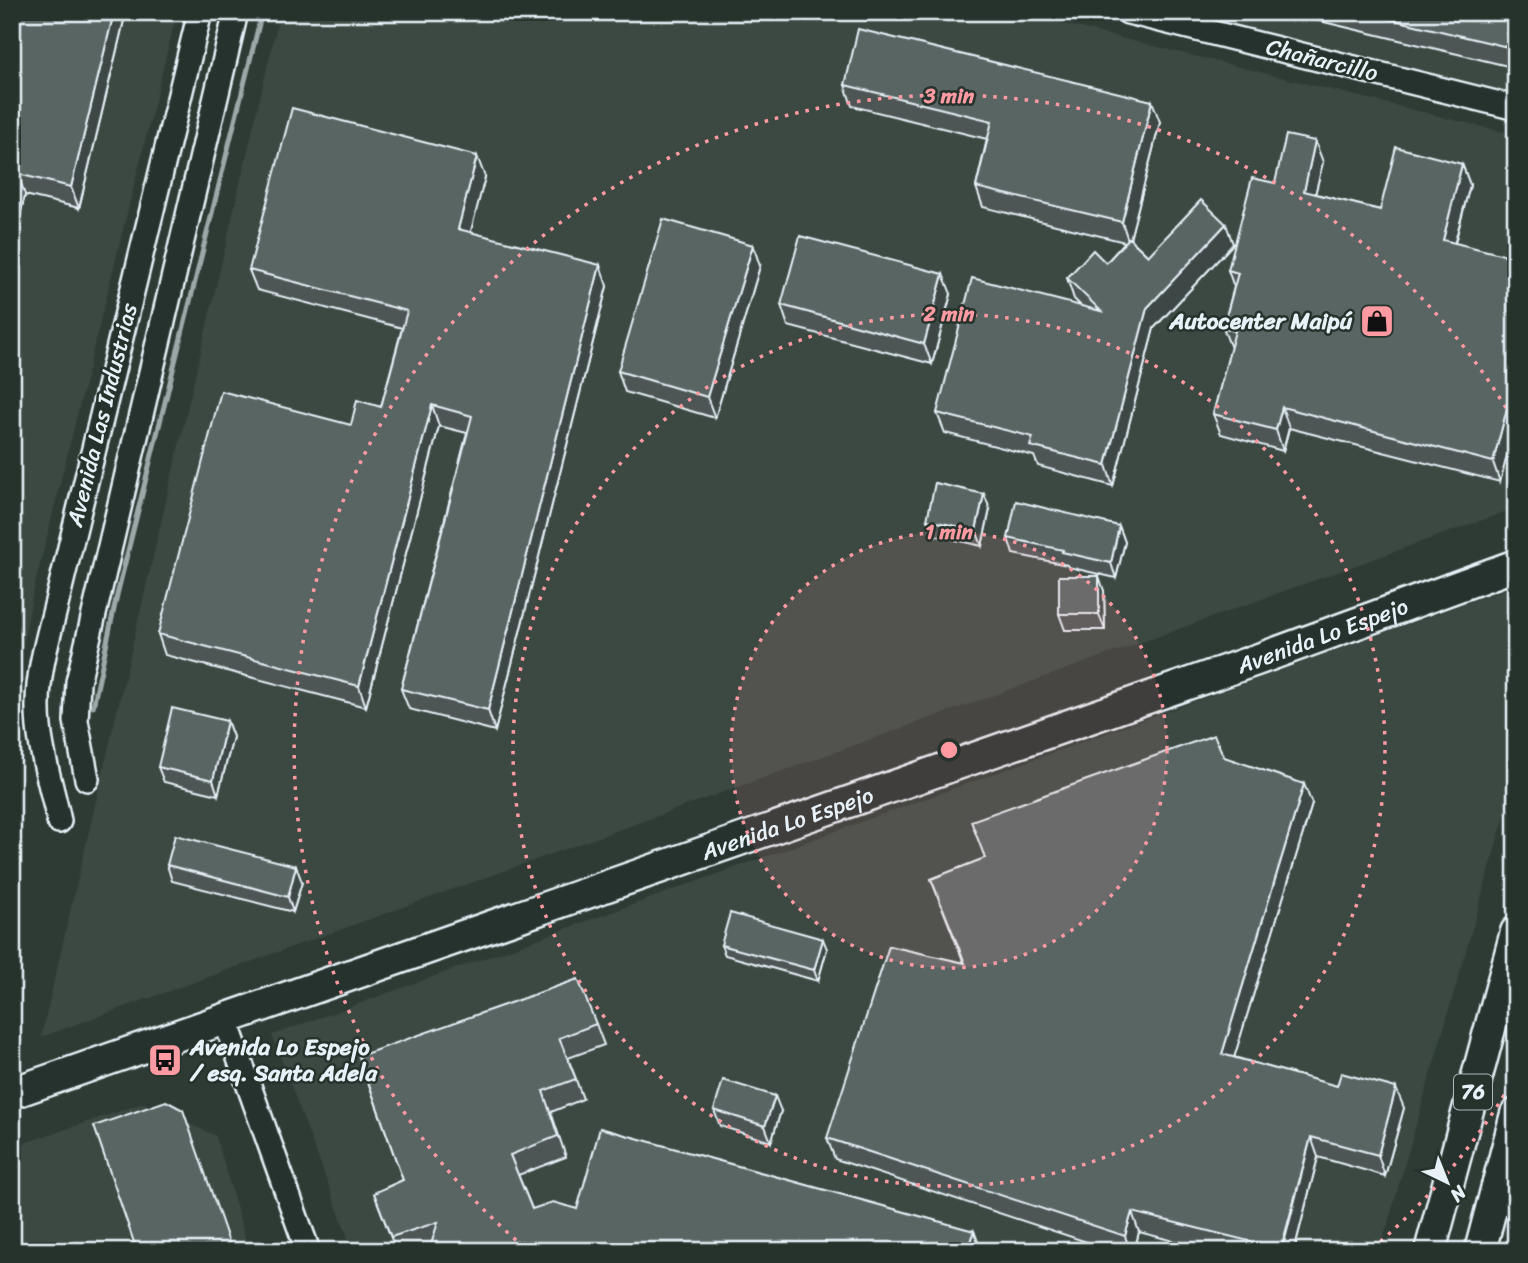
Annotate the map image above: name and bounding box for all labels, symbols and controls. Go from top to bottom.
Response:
street label: Chañarcillo [1262,26,1383,94]
text: 3 min [923,77,975,115]
text: 2 min [923,295,975,333]
street label: Avenida Las Industrias [54,298,150,532]
place label: Autocenter Maipú [1168,301,1353,342]
shop icon: Autocenter Maipú [1358,302,1396,340]
text: 1 min [925,513,974,551]
street label: Avenida Lo Espejo [1230,586,1414,686]
centre of rings [937,738,961,762]
street label: Avenida Lo Espejo [695,774,879,872]
place label: Avenida Lo Espejo / esq. Santa Adela [189,1027,379,1094]
bus stop icon: Avenida Lo Espejo / esq. Santa Adela [146,1041,184,1079]
road number: 76 [1454,1074,1492,1110]
north arrow [1412,1148,1482,1218]
text: N [1442,1177,1475,1211]

